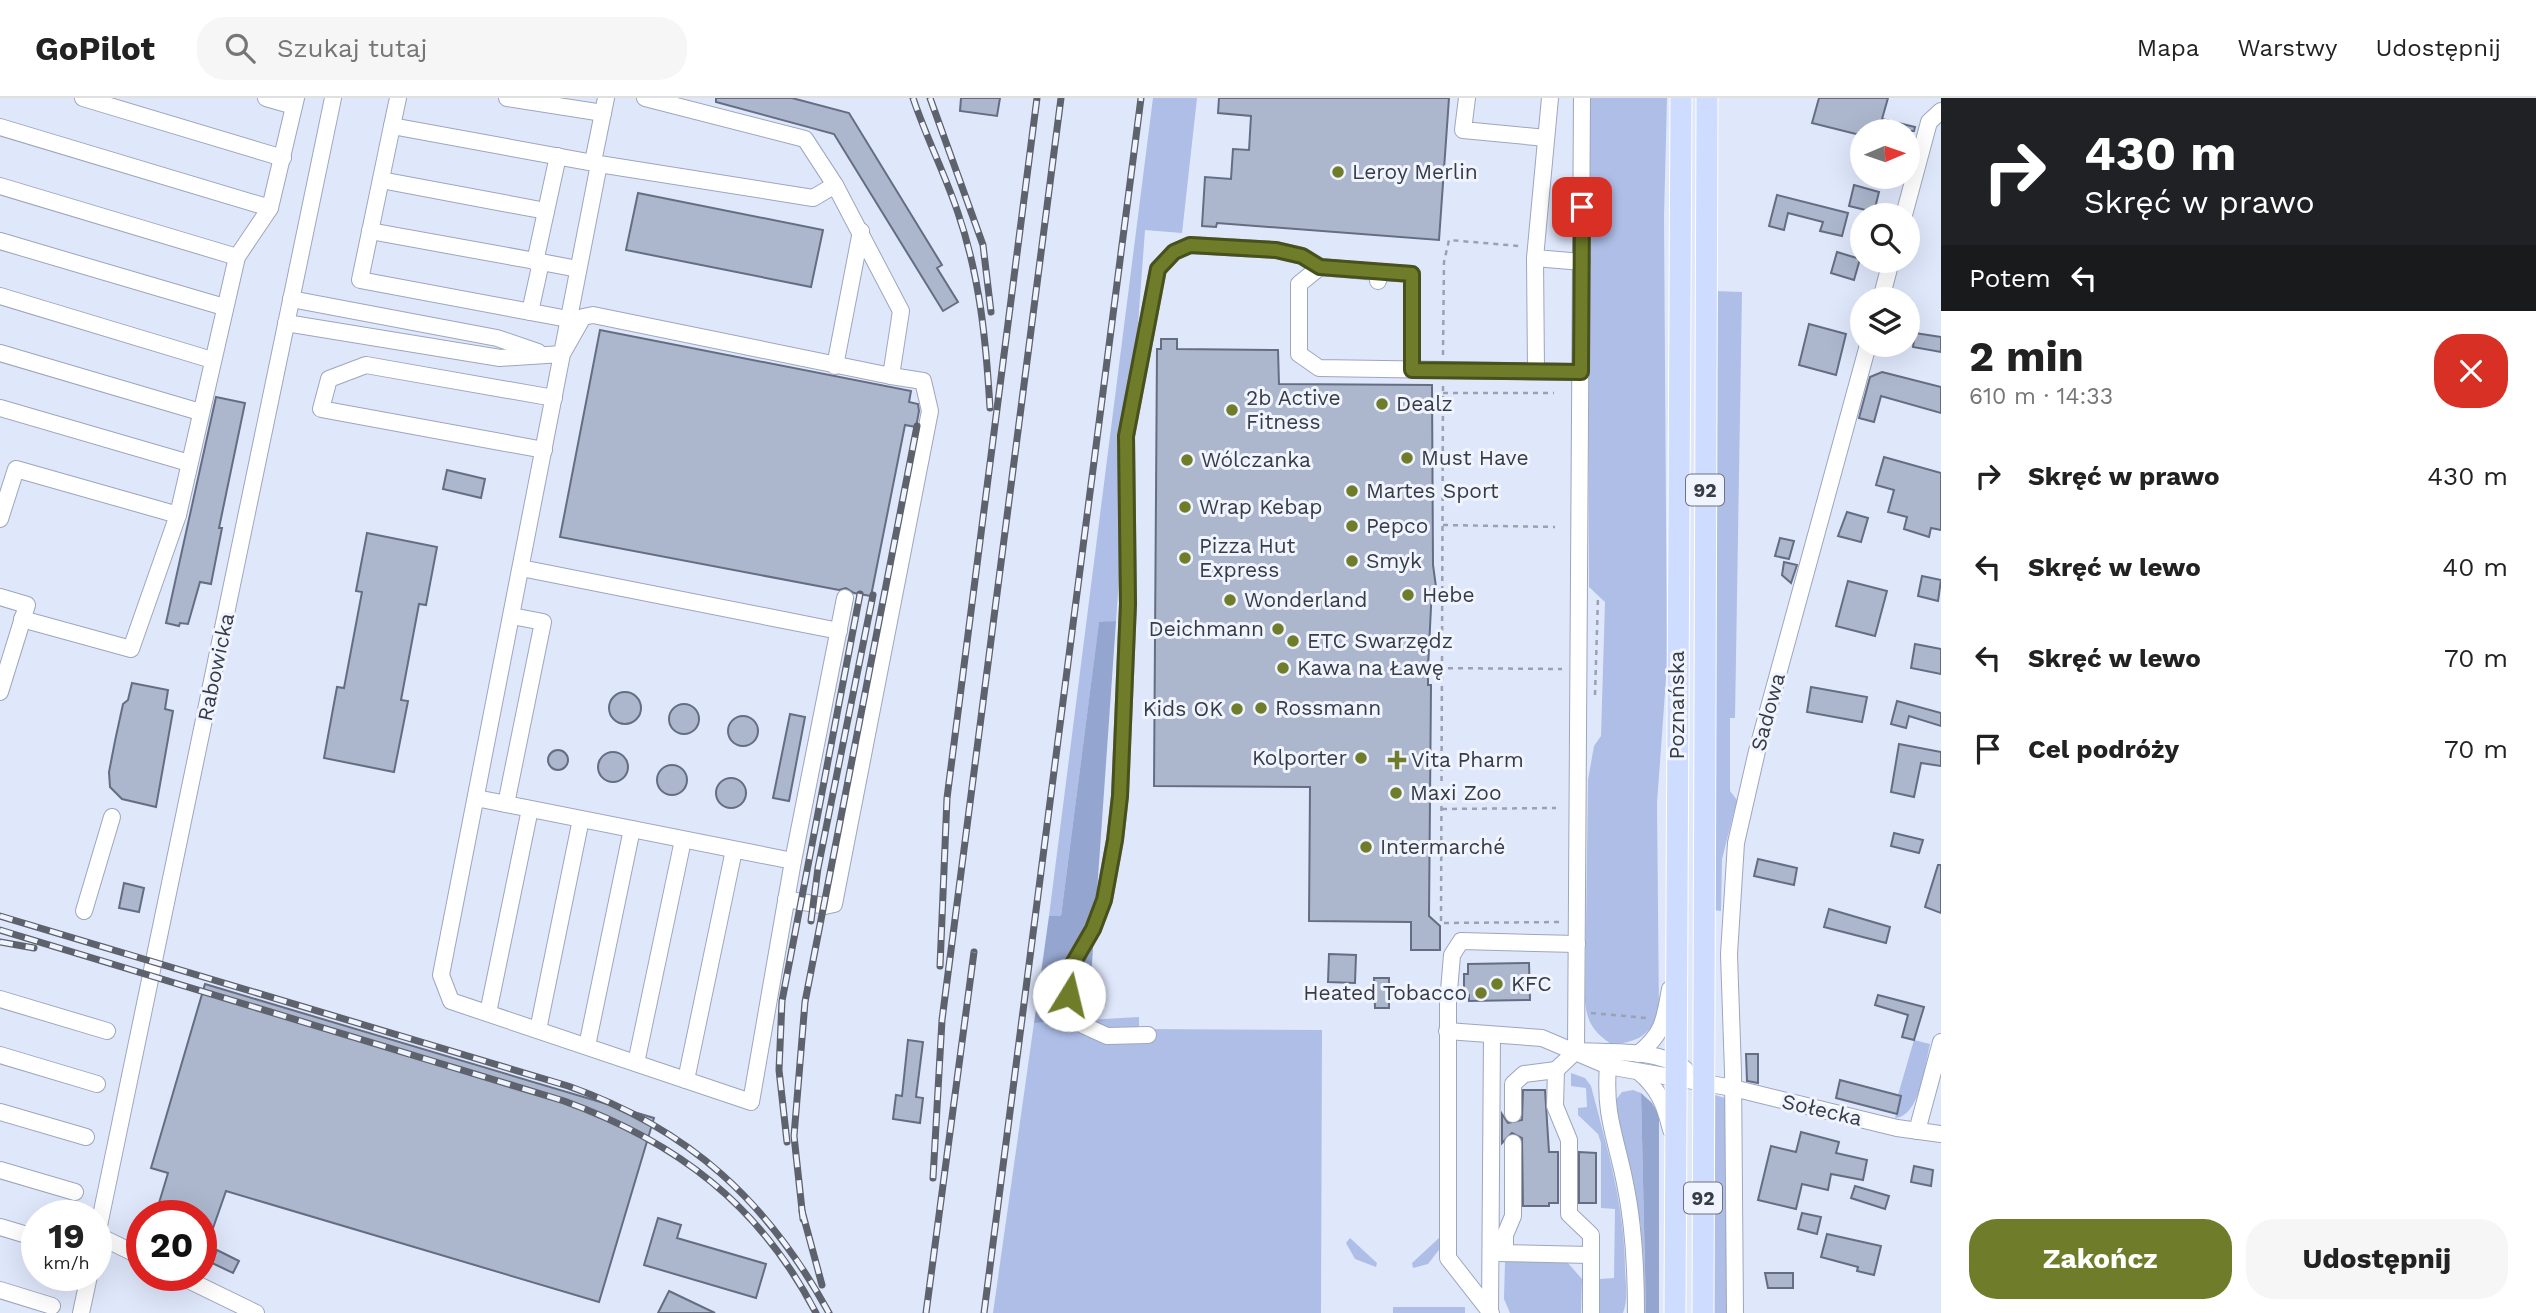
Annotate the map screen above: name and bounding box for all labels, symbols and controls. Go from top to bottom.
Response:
search box [197,17,687,80]
text: GoPilot [35,29,155,68]
icon: search [221,29,259,67]
text: Szukaj tutaj [277,33,427,63]
text: Mapa [2137,34,2199,62]
text: Warstwy [2237,34,2338,62]
text: Udostępnij [2376,34,2501,62]
north arrow [1850,119,1920,189]
map controls [1850,119,1920,357]
text: 430 m [2084,124,2236,182]
icon: right [1969,126,2060,217]
place label: Leroy Merlin [1352,159,1478,184]
marker: Leroy Merlin [1330,164,1346,180]
pin [1552,177,1612,237]
text: Skręć w prawo [2084,183,2315,221]
icon: arrive [1563,188,1601,226]
button: search [1850,203,1920,273]
icon: left [2065,259,2103,297]
text: Potem [1969,263,2051,293]
button: layers [1850,287,1920,357]
text: 2 min [1969,332,2084,381]
button: close [2434,334,2508,408]
text: 610 m · 14:33 [1969,383,2113,410]
place label: 2b Active Fitness [1246,385,1341,434]
place label: Dealz [1396,391,1453,416]
marker: Dealz [1374,396,1390,412]
marker: 2b Active Fitness [1224,402,1240,418]
place label: Must Have [1421,445,1529,470]
place label: Wólczanka [1201,447,1311,472]
marker: Must Have [1399,450,1415,466]
marker: Wólczanka [1179,452,1195,468]
icon: right [1969,457,2007,495]
text: Skręć w prawo [2028,461,2220,491]
text: 430 m [2427,461,2508,491]
road number: 92 [1686,474,1724,506]
place label: Martes Sport [1366,478,1499,503]
marker: Martes Sport [1344,483,1360,499]
place label: Wrap Kebap [1199,494,1322,519]
marker: Wrap Kebap [1177,499,1193,515]
place label: Pepco [1366,513,1428,538]
marker: Pepco [1344,518,1360,534]
place label: Pizza Hut Express [1199,533,1296,582]
place label: Smyk [1366,548,1422,573]
icon: left [1969,548,2007,586]
marker: Pizza Hut Express [1177,550,1193,566]
text: Skręć w lewo [2028,552,2201,582]
text: 40 m [2442,552,2508,582]
marker: Smyk [1344,553,1360,569]
place label: Hebe [1422,582,1475,607]
place label: Wonderland [1244,587,1367,612]
marker: Hebe [1400,587,1416,603]
marker: Wonderland [1222,592,1238,608]
street label: Rabowicka [192,611,239,723]
place label: Deichmann [1149,616,1264,641]
marker: Deichmann [1270,621,1286,637]
place label: ETC Swarzędz [1307,628,1453,653]
marker: ETC Swarzędz [1285,633,1301,649]
icon: left [1969,639,2007,677]
text: Skręć w lewo [2028,643,2201,673]
text: 70 m [2444,643,2508,673]
street label: Poznańska [1664,650,1689,759]
place label: Kawa na Ławę [1297,655,1444,680]
marker: Kawa na Ławę [1275,660,1291,676]
street label: Sadowa [1745,670,1790,754]
place label: Rossmann [1275,695,1381,720]
place label: Kids OK [1143,696,1223,721]
marker: Rossmann [1253,700,1269,716]
marker: Kids OK [1229,701,1245,717]
icon: arrive [1969,730,2007,768]
text: Cel podróży [2028,734,2179,764]
text: 70 m [2444,734,2508,764]
place label: Kolporter [1252,745,1347,770]
place label: Vita Pharm [1411,747,1524,772]
marker: Kolporter [1353,750,1369,766]
marker: Vita Pharm [1389,752,1405,768]
place label: Maxi Zoo [1410,780,1502,805]
marker: Maxi Zoo [1388,785,1404,801]
place label: Intermarché [1380,834,1505,859]
marker: Intermarché [1358,839,1374,855]
position arrow [1032,958,1106,1032]
place label: KFC [1511,971,1552,996]
marker: KFC [1489,976,1505,992]
place label: Heated Tobacco [1303,980,1467,1005]
marker: Heated Tobacco [1473,985,1489,1001]
street label: Sołecka [1780,1088,1865,1131]
road number: 92 [1684,1182,1722,1214]
speed limit sign: 20 [126,1200,217,1291]
text: 19 [48,1215,85,1257]
button: Zakończ [1969,1219,2232,1299]
button: Udostępnij [2246,1219,2508,1299]
text: km/h [43,1252,90,1273]

